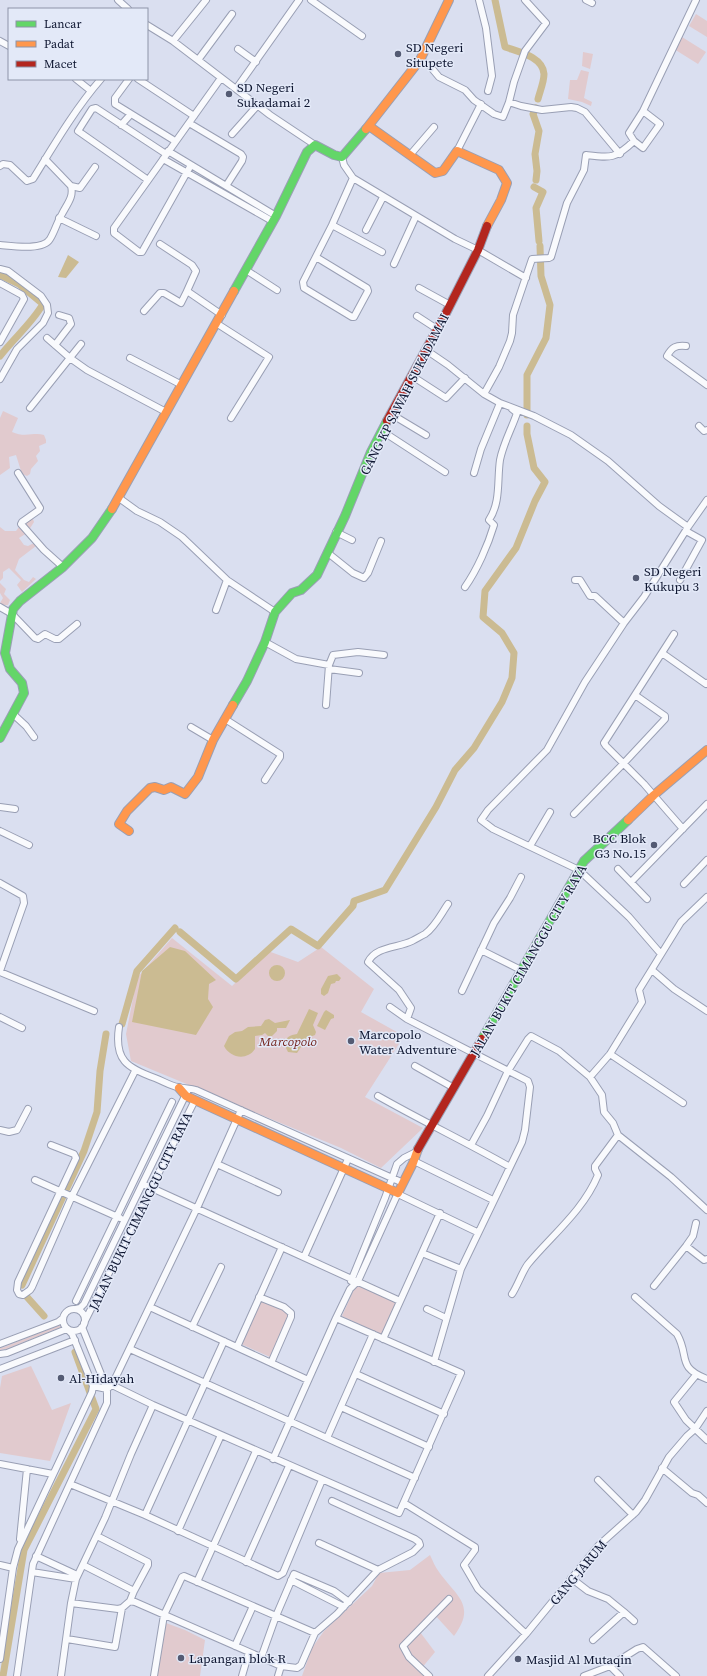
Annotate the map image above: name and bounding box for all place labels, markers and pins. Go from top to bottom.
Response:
place label: SD Negeri Situpete [406,39,464,71]
marker: SD Negeri Situpete [393,49,403,59]
place label: SD Negeri Sukadamai 2 [237,79,310,111]
marker: SD Negeri Sukadamai 2 [224,89,234,99]
place label: SD Negeri Kukupu 3 [644,563,702,595]
marker: SD Negeri Kukupu 3 [631,573,641,583]
place label: BCC Blok G3 No.15 [592,830,647,862]
marker: BCC Blok G3 No.15 [649,840,659,850]
place label: Marcopolo Water Adventure [359,1026,457,1058]
marker: Marcopolo Water Adventure [346,1036,356,1046]
place label: Al-Hidayah [69,1370,134,1387]
marker: Al-Hidayah [56,1373,66,1383]
place label: Lapangan blok R [189,1650,286,1667]
place label: Masjid Al Mutaqin [526,1651,632,1668]
marker: Lapangan blok R [176,1653,186,1663]
marker: Masjid Al Mutaqin [513,1654,523,1664]

